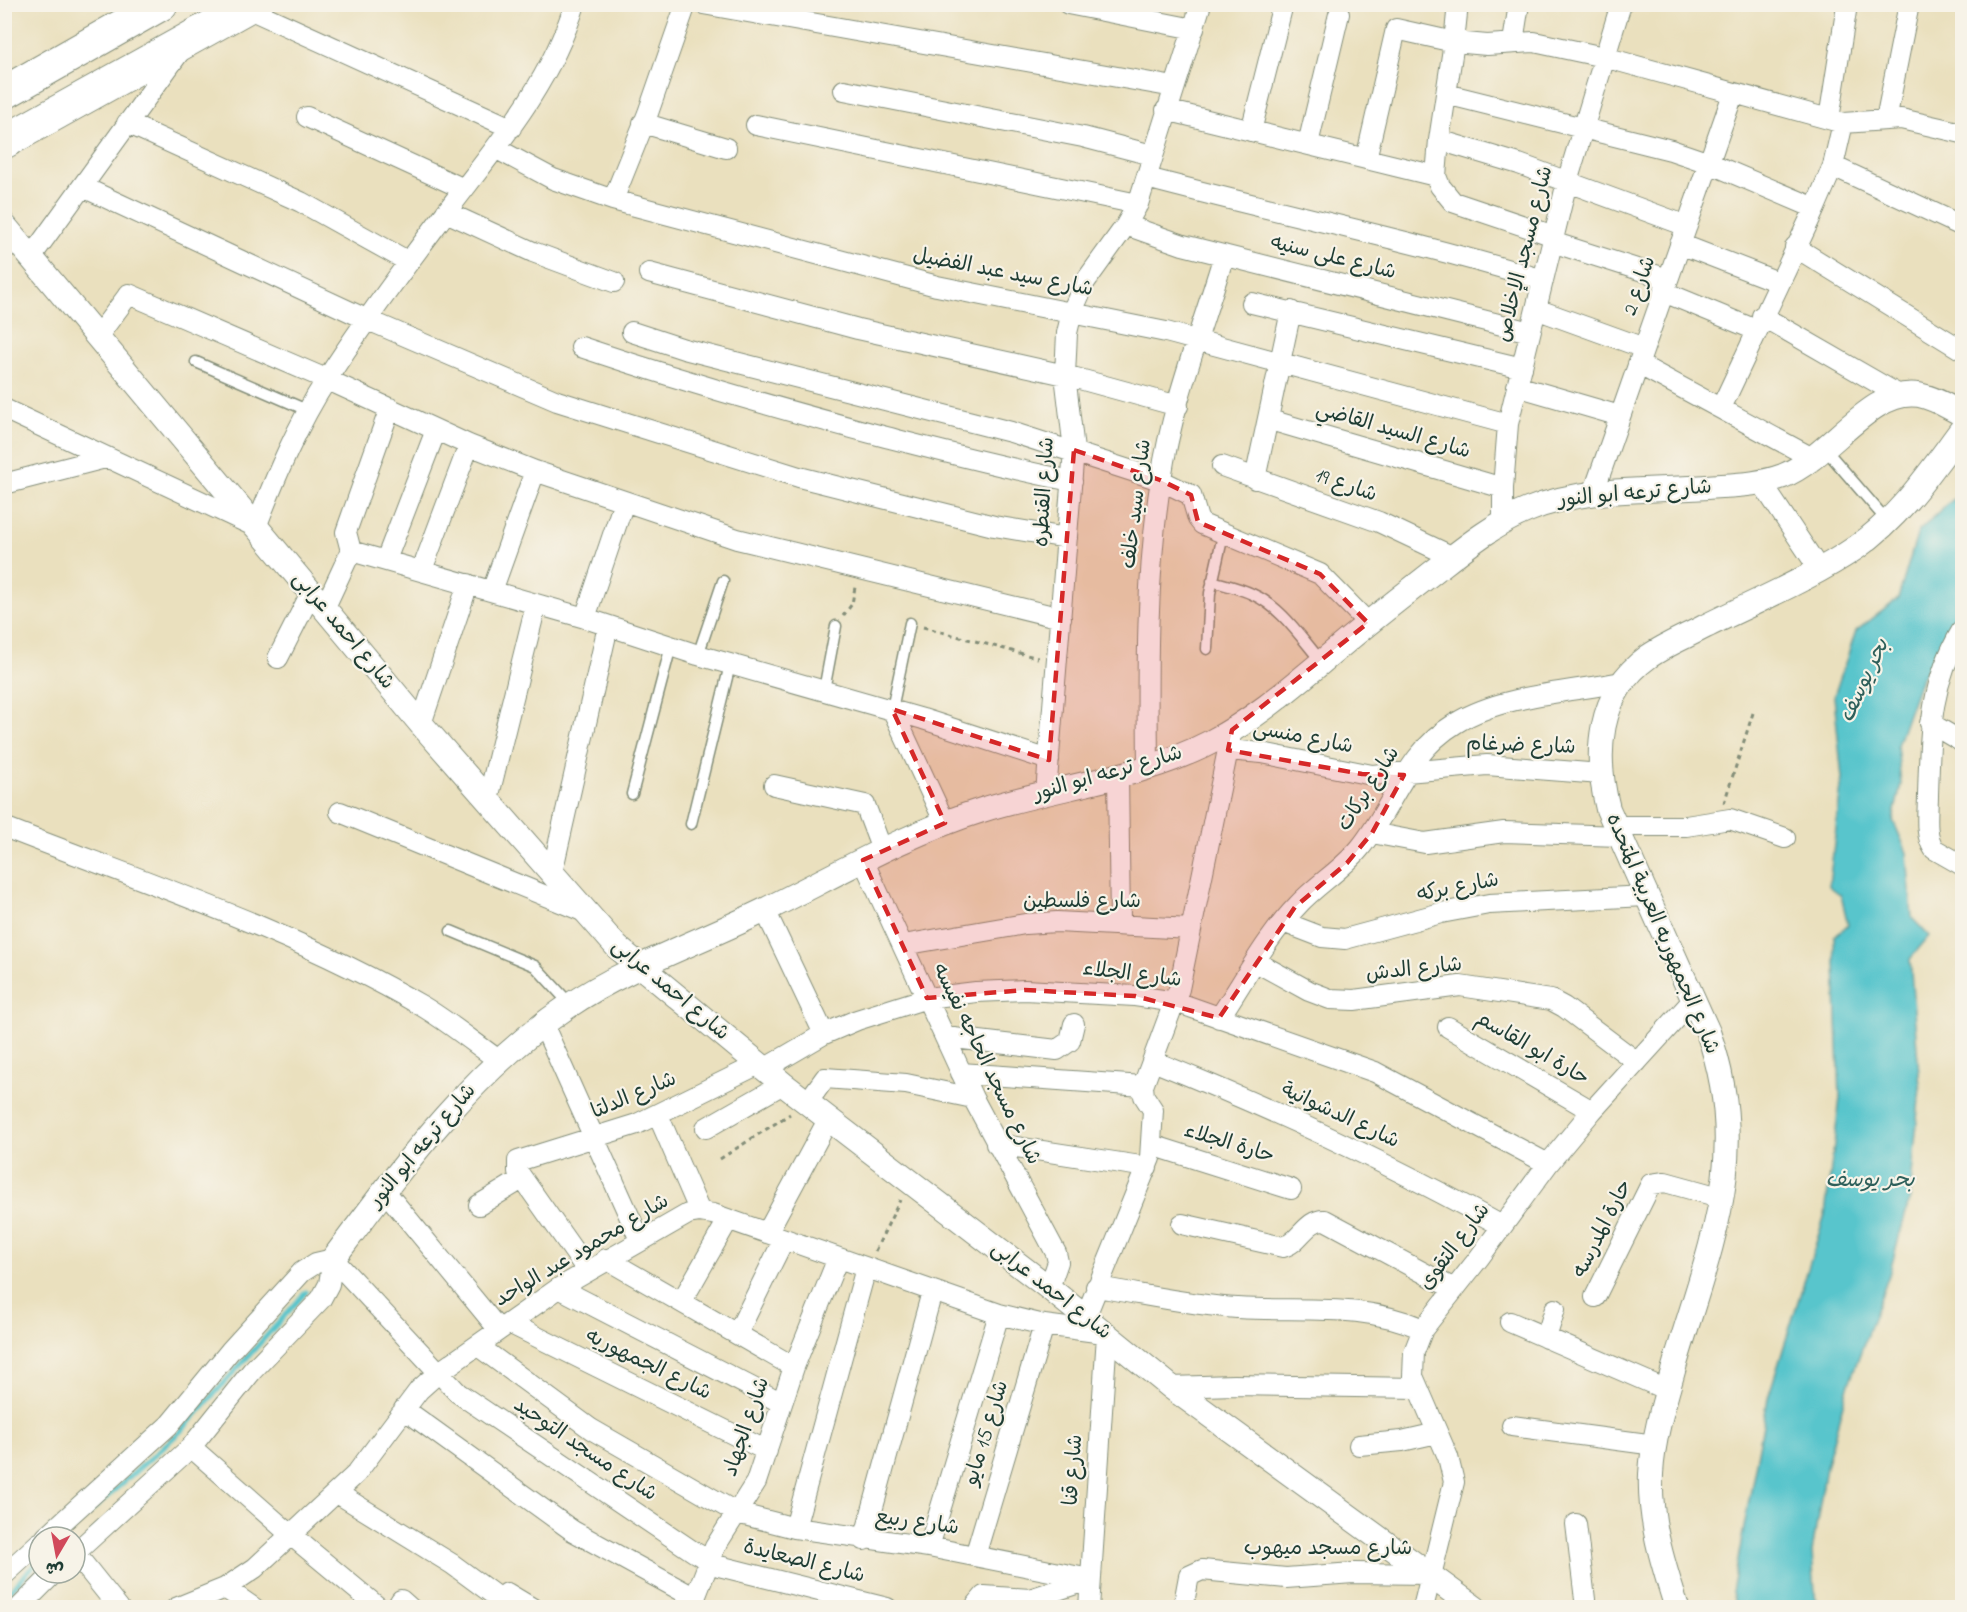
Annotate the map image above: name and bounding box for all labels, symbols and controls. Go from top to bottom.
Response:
street label: شارع مسجد الإخلاص [1489,163,1561,345]
street label: شارع على سنيه [1267,228,1399,288]
street label: شارع سيد عبد الفضيل [910,241,1096,305]
street label: شارع 2 [1616,252,1664,320]
street label: شارع السيد القاضي [1312,395,1474,469]
street label: شارع القنطره [1027,436,1063,548]
street label: شارع سيد خلف [1114,438,1160,570]
street label: شارع 19 [1311,461,1381,511]
street label: شارع ترعه ابو النور [1555,472,1713,516]
street label: شارع احمد عرابى [285,565,401,697]
water label: بحر يوسف [1832,633,1899,728]
street label: شارع منسى [1250,714,1356,762]
street label: شارع ضرغام [1466,729,1576,763]
street label: شارع ترعه ابو النور [1028,738,1186,810]
street label: شارع بركات [1330,741,1408,837]
street label: شارع الجمهوريه العربية المتحده [1598,809,1726,1059]
street label: شارع بركه [1414,865,1502,911]
street label: شارع فلسطين [1023,887,1141,917]
street label: شارع احمد عرابى [604,932,736,1048]
street label: شارع الدش [1364,950,1464,990]
street label: شارع الجلاء [1081,954,1183,996]
street label: شارع مسجد الحاجه نفيسه [924,958,1048,1170]
street label: حارة ابو القاسم [1469,1004,1595,1094]
street label: شارع الدلتا [587,1065,681,1127]
street label: شارع الدشوانية [1276,1075,1404,1157]
street label: شارع ترعه ابو النور [361,1077,484,1216]
street label: حارة الجلاء [1180,1116,1278,1172]
water label: بحر يوسف [1825,1165,1915,1197]
street label: حارة المدرسه [1565,1175,1641,1283]
street label: شارع محمود عبد الواحد [489,1187,675,1315]
street label: شارع التقوى [1412,1197,1498,1297]
street label: شارع احمد عرابى [984,1234,1118,1348]
street label: شارع الجمهوريه [580,1322,716,1408]
street label: شارع الجهاد [716,1373,778,1481]
street label: شارع 15 مايو [956,1377,1017,1491]
street label: شارع مسجد التوحيد [507,1391,663,1509]
street label: شارع قنا [1057,1433,1091,1507]
street label: شارع ربيع [873,1502,961,1544]
north arrow [27,1525,87,1585]
street label: شارع الصعايدة [740,1532,868,1592]
street label: شارع مسجد ميهوب [1244,1534,1412,1564]
text: ش [44,1554,65,1581]

